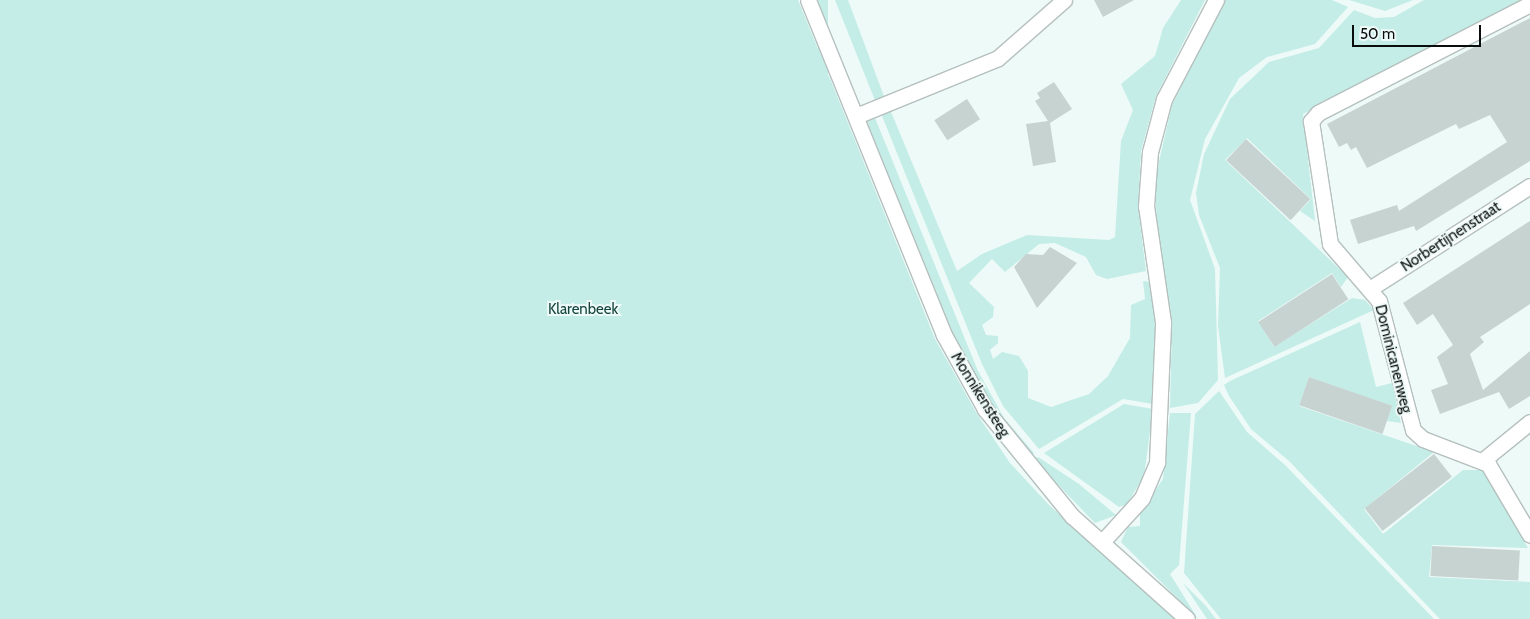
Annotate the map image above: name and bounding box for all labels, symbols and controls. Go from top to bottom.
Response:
scale bar [1355,15,1484,47]
text: 50 m [1360,25,1395,43]
street label: Norbertijnenstraat [1398,198,1504,276]
park label: Klarenbeek [548,301,618,319]
street label: Dominicanenweg [1371,303,1415,415]
street label: Monnikensteeg [947,349,1013,441]

